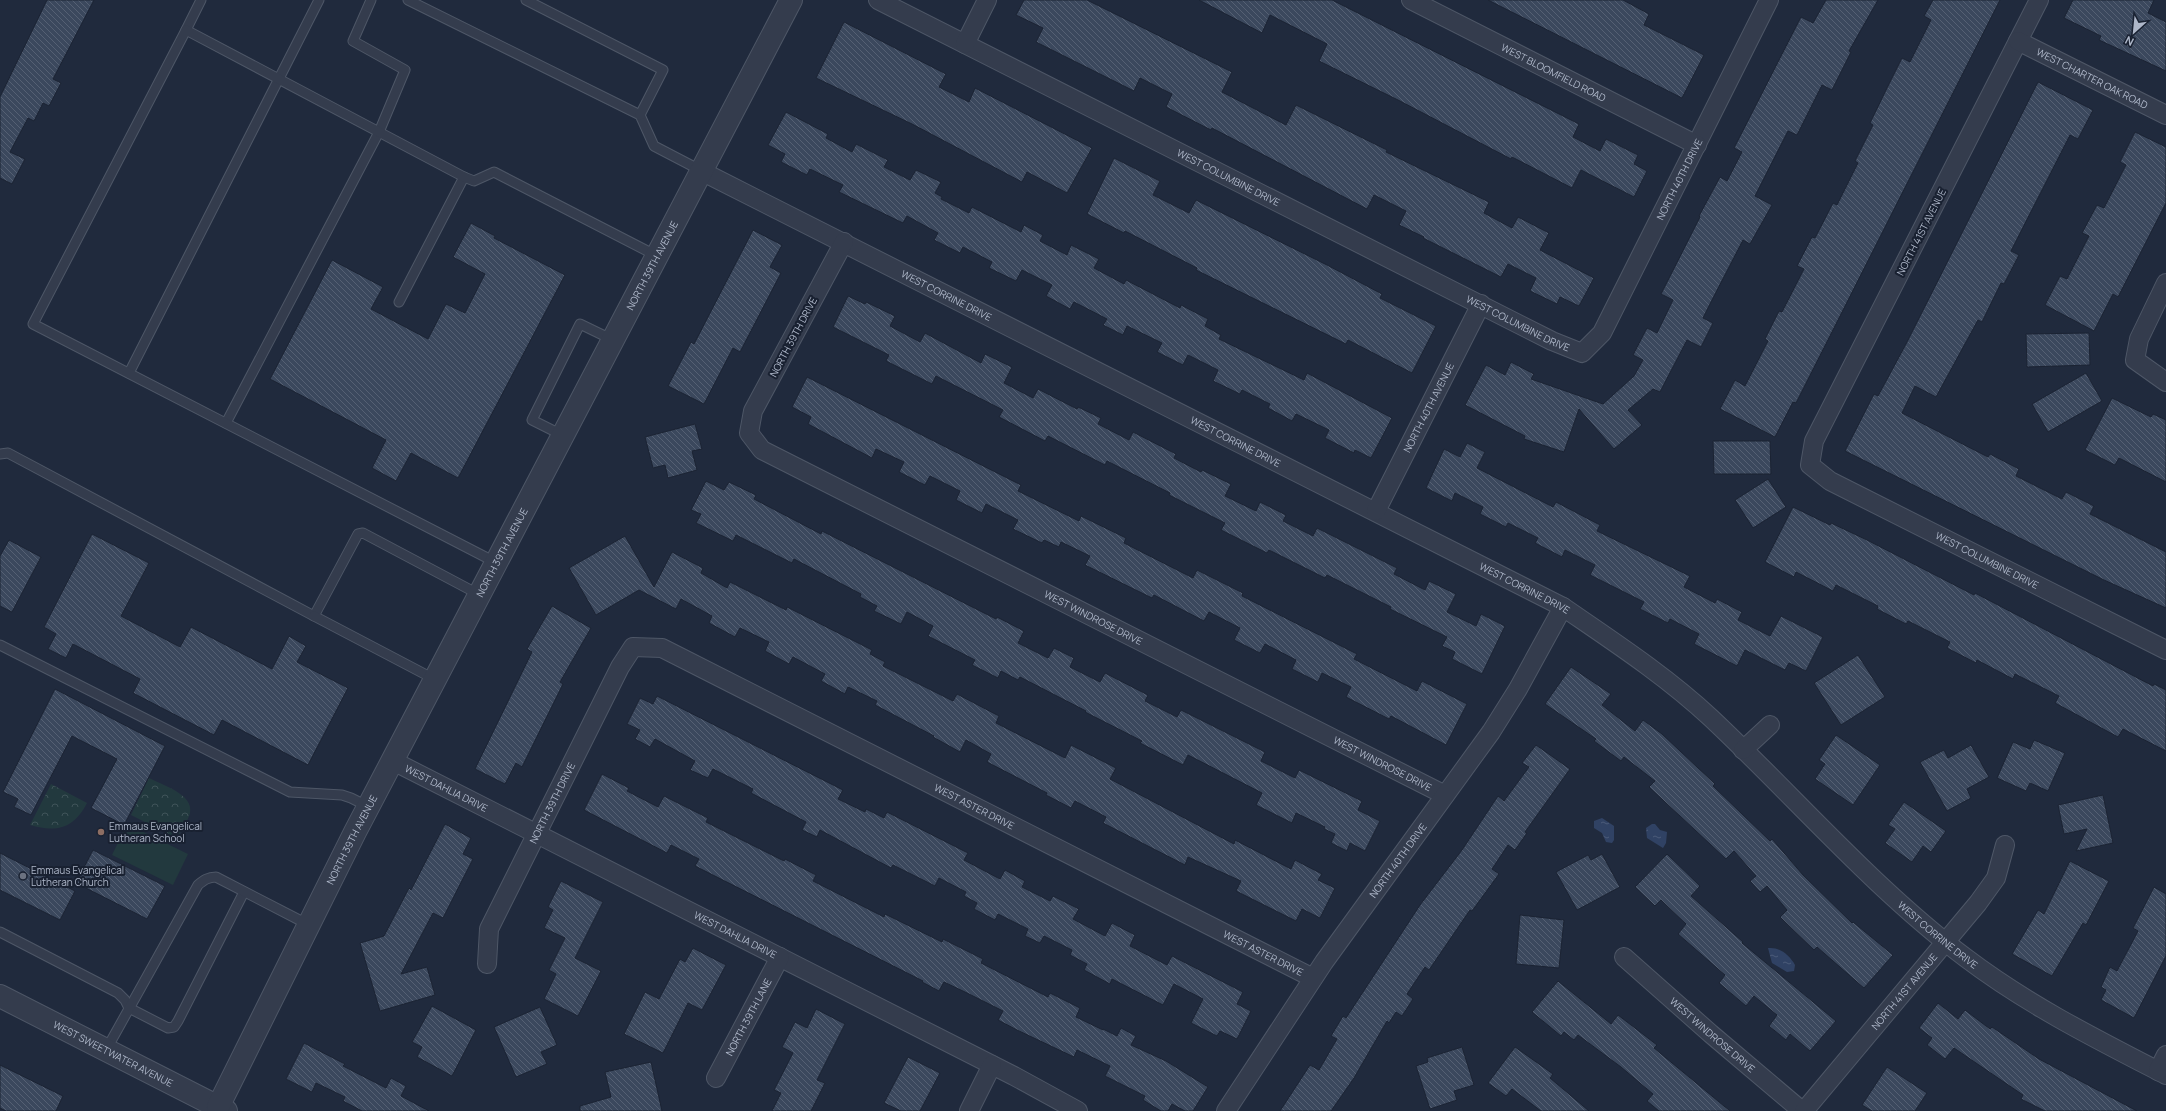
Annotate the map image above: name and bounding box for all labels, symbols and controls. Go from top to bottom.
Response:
north arrow [2114,12,2154,52]
text: N [2122,33,2136,50]
street label: WEST BLOOMFIELD ROAD [1499,40,1609,105]
street label: WEST CHARTER OAK ROAD [2034,44,2151,112]
street label: NORTH 40TH DRIVE [1653,136,1706,222]
street label: WEST COLUMBINE DRIVE [1175,145,1283,209]
street label: NORTH 41ST AVENUE [1893,186,1949,278]
street label: NORTH 39TH AVENUE [623,218,681,312]
street label: WEST CORRINE DRIVE [899,266,995,324]
street label: WEST COLUMBINE DRIVE [1464,292,1572,354]
street label: NORTH 39TH DRIVE [766,294,820,380]
street label: NORTH 40TH AVENUE [1400,360,1457,455]
street label: WEST CORRINE DRIVE [1188,413,1284,470]
street label: NORTH 39TH AVENUE [472,505,531,599]
street label: WEST COLUMBINE DRIVE [1933,528,2041,592]
street label: WEST CORRINE DRIVE [1477,559,1573,617]
street label: WEST WINDROSE DRIVE [1042,587,1145,648]
street label: WEST WINDROSE DRIVE [1331,733,1434,794]
street label: NORTH 39TH DRIVE [526,760,578,846]
street label: WEST DAHLIA DRIVE [403,761,491,815]
street label: WEST ASTER DRIVE [932,780,1017,833]
street label: NORTH 39TH AVENUE [323,792,380,887]
place label: Emmaus Evangelical Lutheran School [109,819,202,845]
street label: NORTH 40TH DRIVE [1366,820,1430,901]
marker: Emmaus Evangelical Lutheran School [96,827,106,837]
place label: Emmaus Evangelical Lutheran Church [31,863,124,889]
marker: Emmaus Evangelical Lutheran Church [18,871,28,881]
street label: WEST CORRINE DRIVE [1895,898,1981,972]
street label: WEST DAHLIA DRIVE [692,908,780,962]
street label: WEST ASTER DRIVE [1221,927,1306,979]
street label: NORTH 41ST AVENUE [1868,950,1940,1033]
street label: NORTH 39TH LANE [722,976,775,1058]
street label: WEST WINDROSE DRIVE [1667,994,1759,1076]
street label: WEST SWEETWATER AVENUE [51,1017,176,1090]

